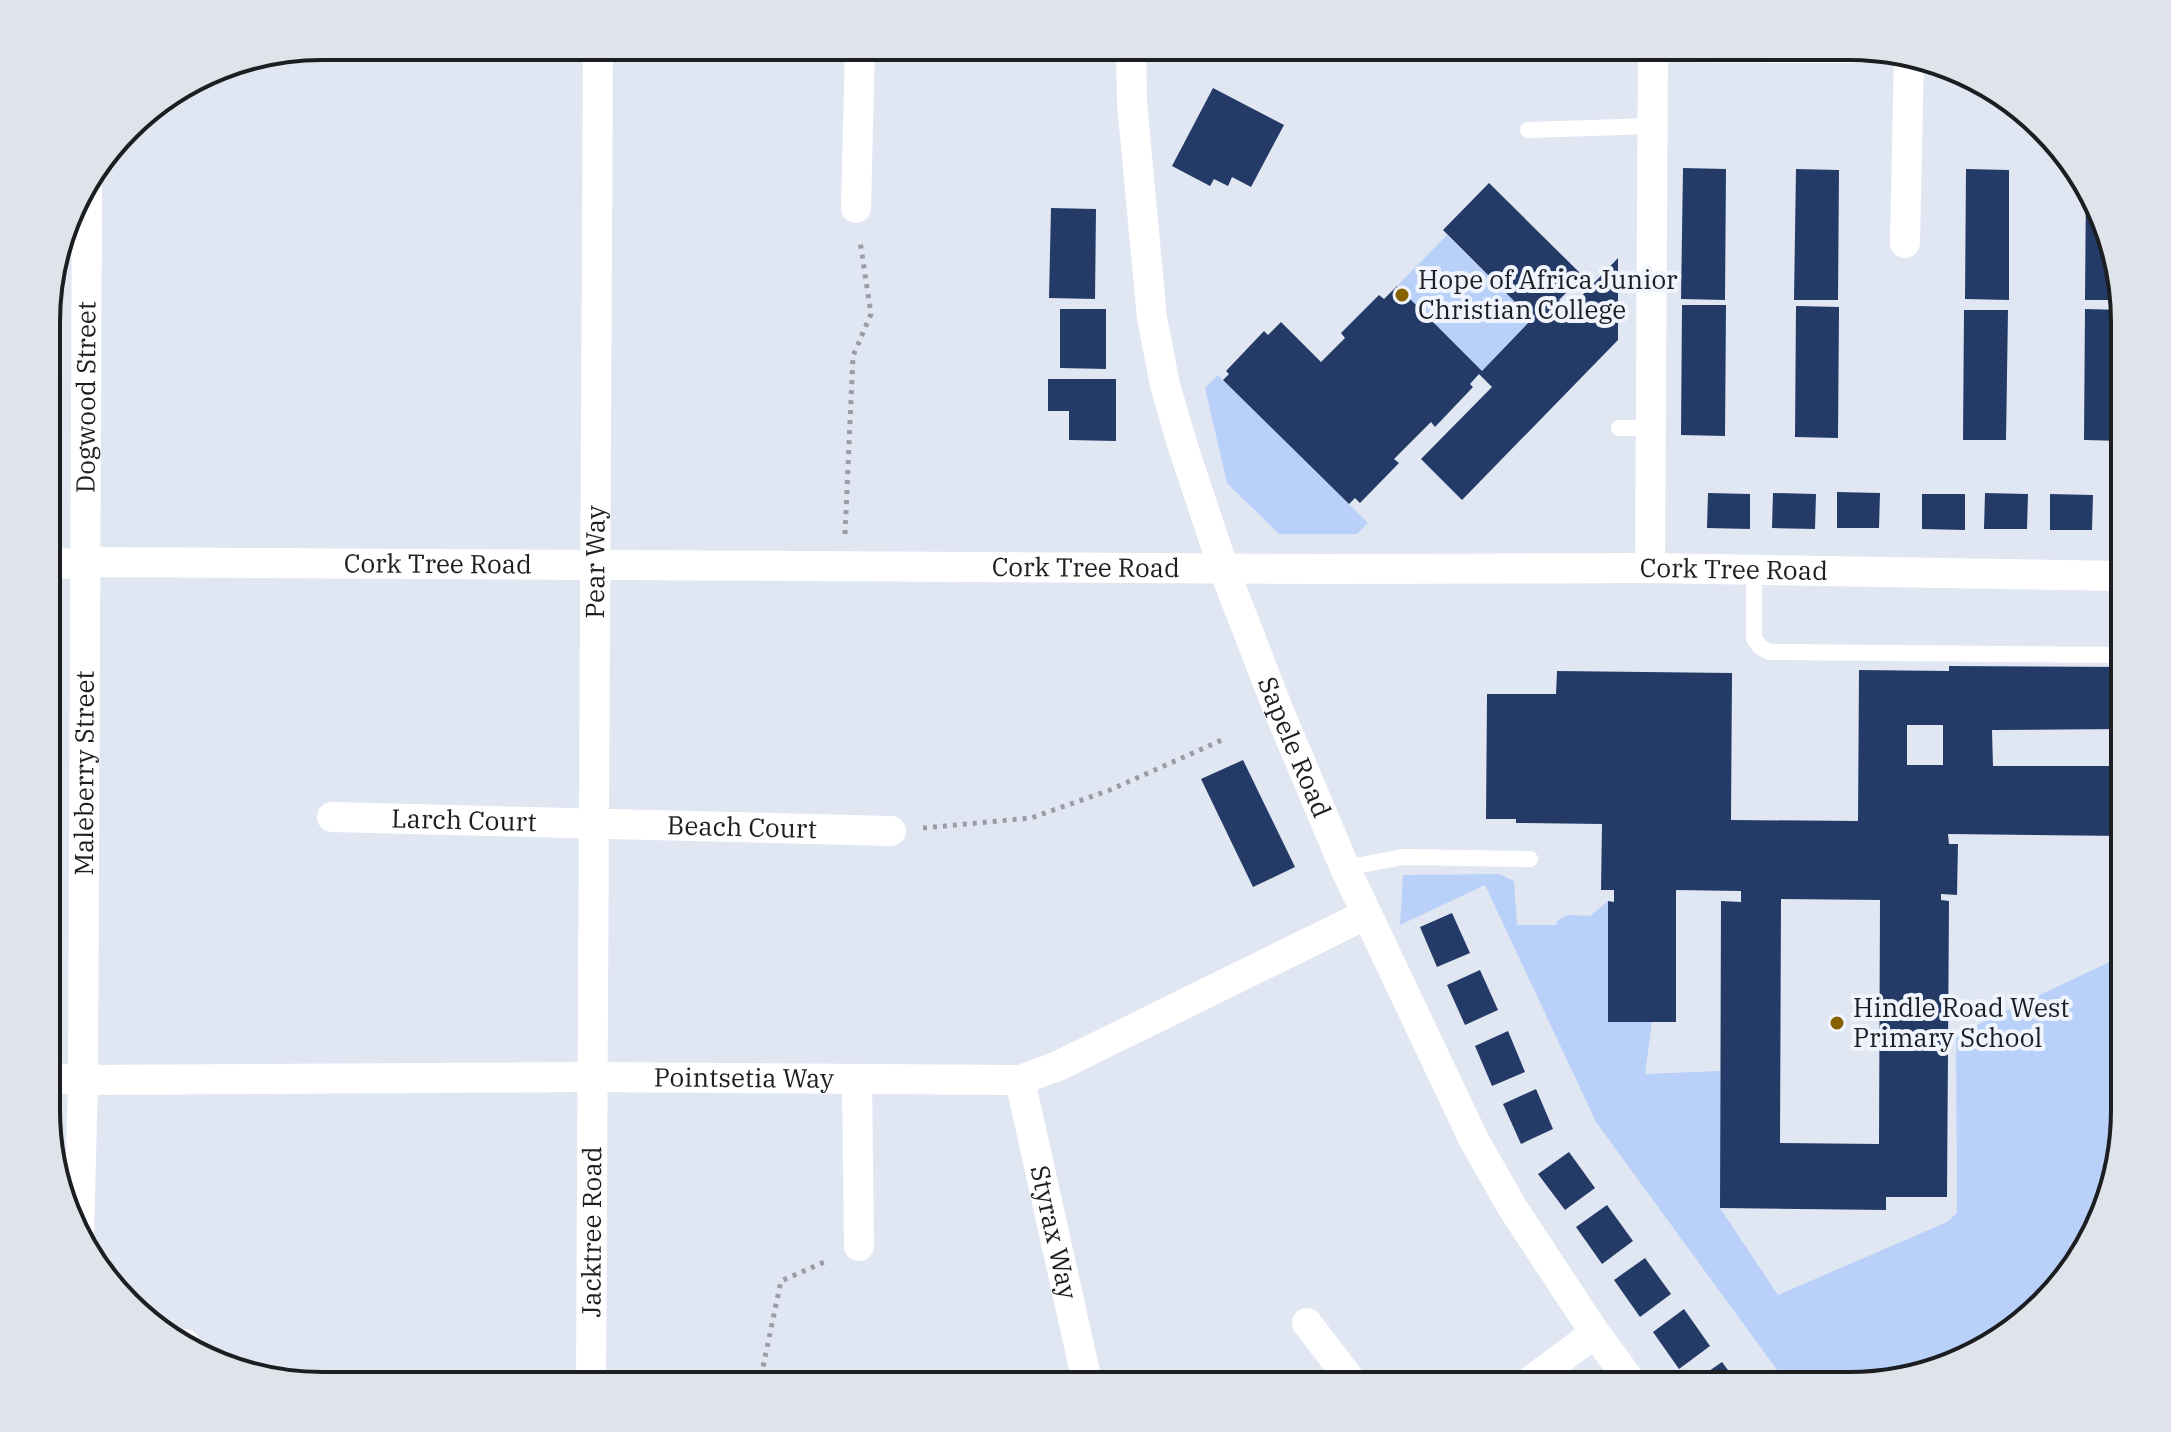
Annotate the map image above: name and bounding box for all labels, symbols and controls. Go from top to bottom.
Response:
place label: Hope of Africa Junior Christian College [1418,262,1678,326]
marker: Hope of Africa Junior Christian College [1393,286,1411,304]
street label: Dogwood Street [68,301,102,493]
street label: Pear Way [577,505,612,619]
street label: Cork Tree Road [344,545,532,581]
street label: Cork Tree Road [992,549,1180,584]
street label: Cork Tree Road [1640,550,1828,587]
street label: Maleberry Street [66,670,101,876]
street label: Sapele Road [1251,671,1340,822]
street label: Larch Court [391,800,537,838]
street label: Beach Court [667,807,817,845]
place label: Hindle Road West Primary School [1853,990,2070,1054]
marker: Hindle Road West Primary School [1828,1014,1846,1032]
street label: Pointsetia Way [654,1059,834,1095]
street label: Jacktree Road [573,1146,608,1318]
street label: Styrax Way [1023,1162,1086,1302]

